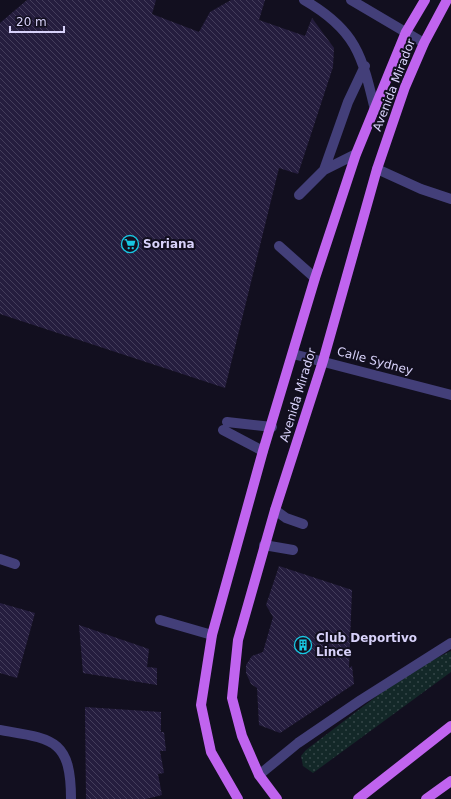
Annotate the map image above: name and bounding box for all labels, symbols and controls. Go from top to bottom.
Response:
scale bar [10,8,64,34]
text: 20 m [16,15,47,29]
street label: Avenida Mirador [370,37,418,133]
supermarket icon: Soriana [120,234,140,254]
place label: Soriana [143,237,195,251]
street label: Calle Sydney [336,344,414,378]
street label: Avenida Mirador [277,346,319,444]
place label: Club Deportivo Lince [316,631,417,659]
building icon: Club Deportivo Lince [293,635,313,655]

